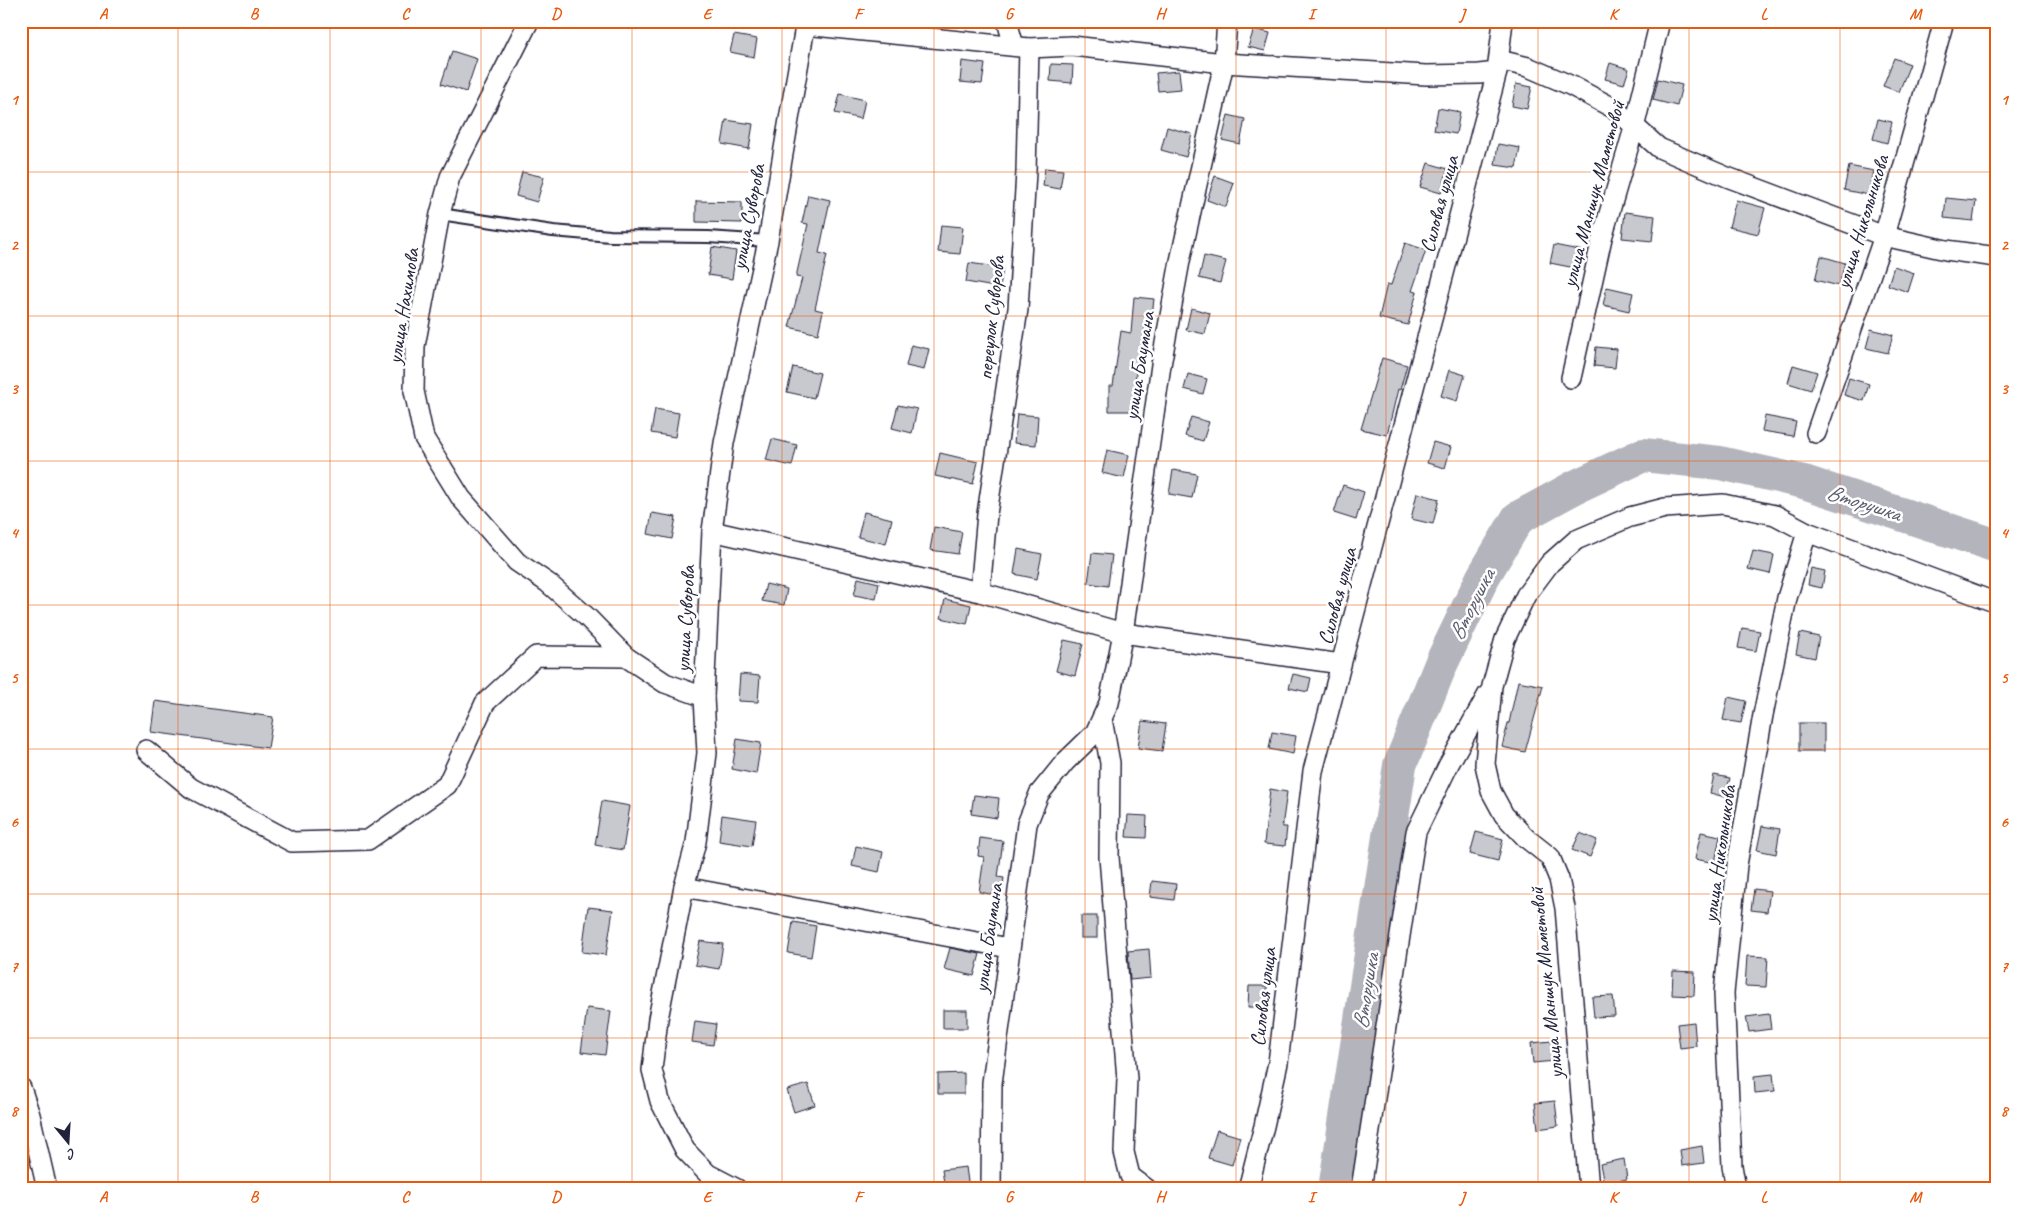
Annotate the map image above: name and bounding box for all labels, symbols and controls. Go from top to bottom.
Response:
text: A [99,4,109,24]
text: B [250,4,260,24]
text: C [401,4,411,24]
text: D [551,4,562,24]
text: E [703,4,714,24]
text: F [854,4,865,24]
text: G [1005,4,1015,24]
text: H [1155,4,1167,24]
text: I [1308,4,1318,24]
text: J [1458,4,1467,24]
text: K [1609,4,1621,24]
text: L [1761,4,1769,24]
text: M [1909,4,1923,24]
text: 1 [10,90,19,110]
text: 1 [2000,90,2009,110]
street label: улица Маншук Маметовой [1555,96,1631,292]
street label: улица Никольникова [1829,150,1895,294]
street label: Силовая улица [1414,151,1465,255]
street label: улица Суворова [725,160,771,274]
text: 2 [10,235,19,255]
text: 2 [2000,235,2009,255]
street label: улица Нахимова [381,245,425,368]
street label: переулок Суворова [972,253,1011,381]
street label: улица Баумана [1117,308,1161,424]
text: 3 [10,379,19,399]
text: 3 [2000,379,2009,399]
water label: Вторушка [1823,478,1907,529]
text: 4 [10,523,19,543]
text: 4 [2000,523,2009,543]
street label: Силовая улица [1312,543,1363,647]
water label: Вторушка [1442,562,1503,645]
street label: улица Суворова [669,563,701,675]
text: 5 [11,668,20,688]
text: 5 [2001,668,2010,688]
street label: улица Никольникова [1696,782,1742,926]
text: 6 [10,812,19,832]
text: 6 [2000,812,2009,832]
street label: улица Баумана [967,880,1009,996]
street label: улица Маншук Маметовой [1523,885,1569,1082]
street label: Силовая улица [1244,944,1282,1048]
water label: Вторушка [1346,949,1386,1031]
text: 7 [10,957,19,977]
text: 7 [2000,957,2009,977]
text: 8 [10,1101,19,1121]
text: 8 [2000,1101,2009,1121]
north arrow [42,1118,92,1168]
text: С [64,1145,78,1164]
text: A [99,1187,109,1207]
text: B [250,1187,260,1207]
text: C [401,1187,411,1207]
text: D [551,1187,562,1207]
text: E [703,1187,714,1207]
text: F [854,1187,865,1207]
text: G [1005,1187,1015,1207]
text: H [1155,1187,1167,1207]
text: I [1308,1187,1318,1207]
text: J [1458,1187,1467,1207]
text: K [1609,1187,1621,1207]
text: L [1761,1187,1769,1207]
text: M [1909,1187,1923,1207]

